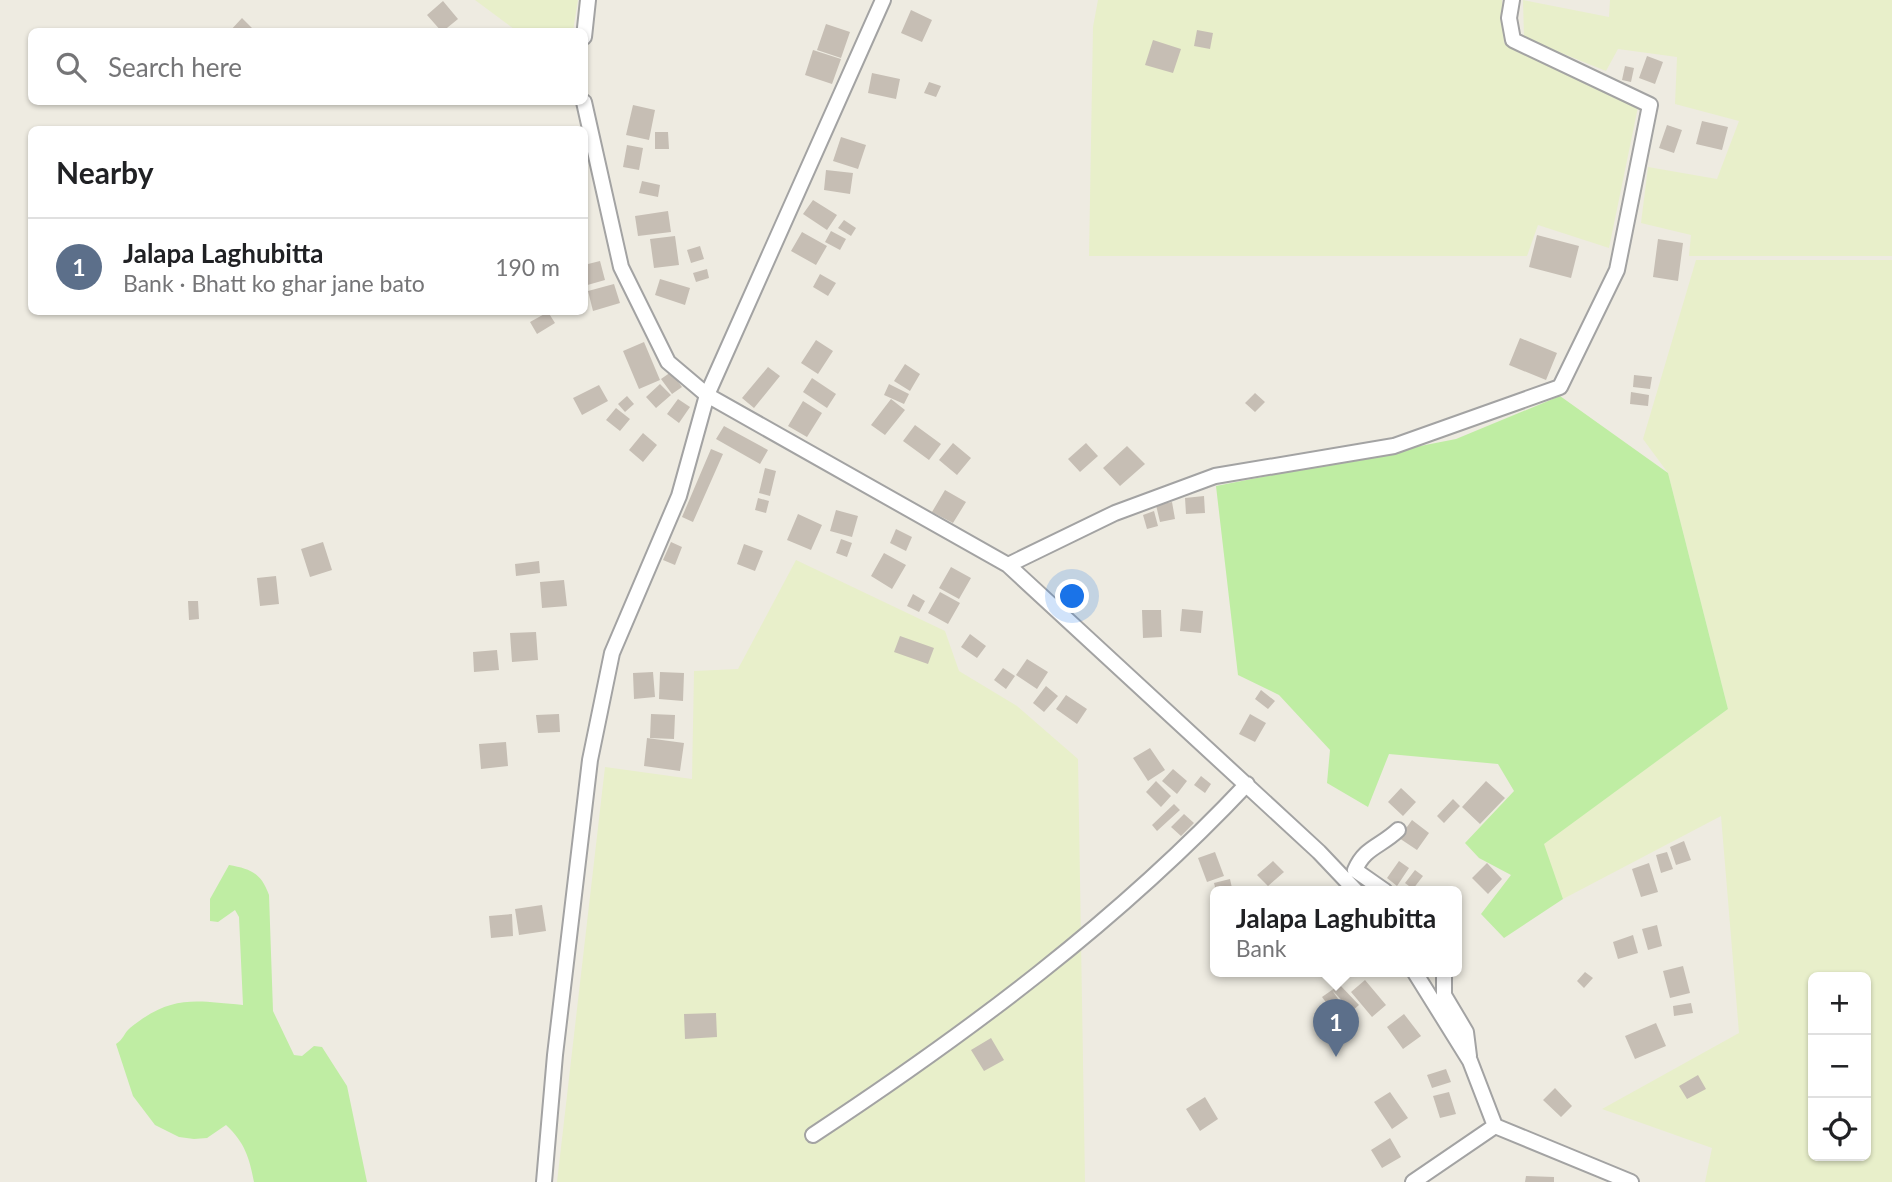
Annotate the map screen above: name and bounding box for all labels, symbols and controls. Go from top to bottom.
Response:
search box [28,28,588,105]
icon: search [52,48,90,86]
text: Search here [108,51,242,83]
text: Nearby [56,154,154,190]
text: Jalapa Laghubitta [123,237,323,269]
text: 1 [72,253,86,281]
text: 190 m [495,253,560,281]
text: Bank · Bhatt ko ghar jane bato [123,269,425,297]
your location [1055,579,1089,613]
popup [1210,886,1462,977]
text: Jalapa Laghubitta [1236,902,1436,934]
text: Bank [1236,934,1286,962]
map controls [1808,972,1871,1161]
button: + [1808,972,1871,1035]
pin: 1 [1313,999,1359,1057]
button: − [1808,1035,1871,1098]
button: locate [1808,1098,1871,1161]

